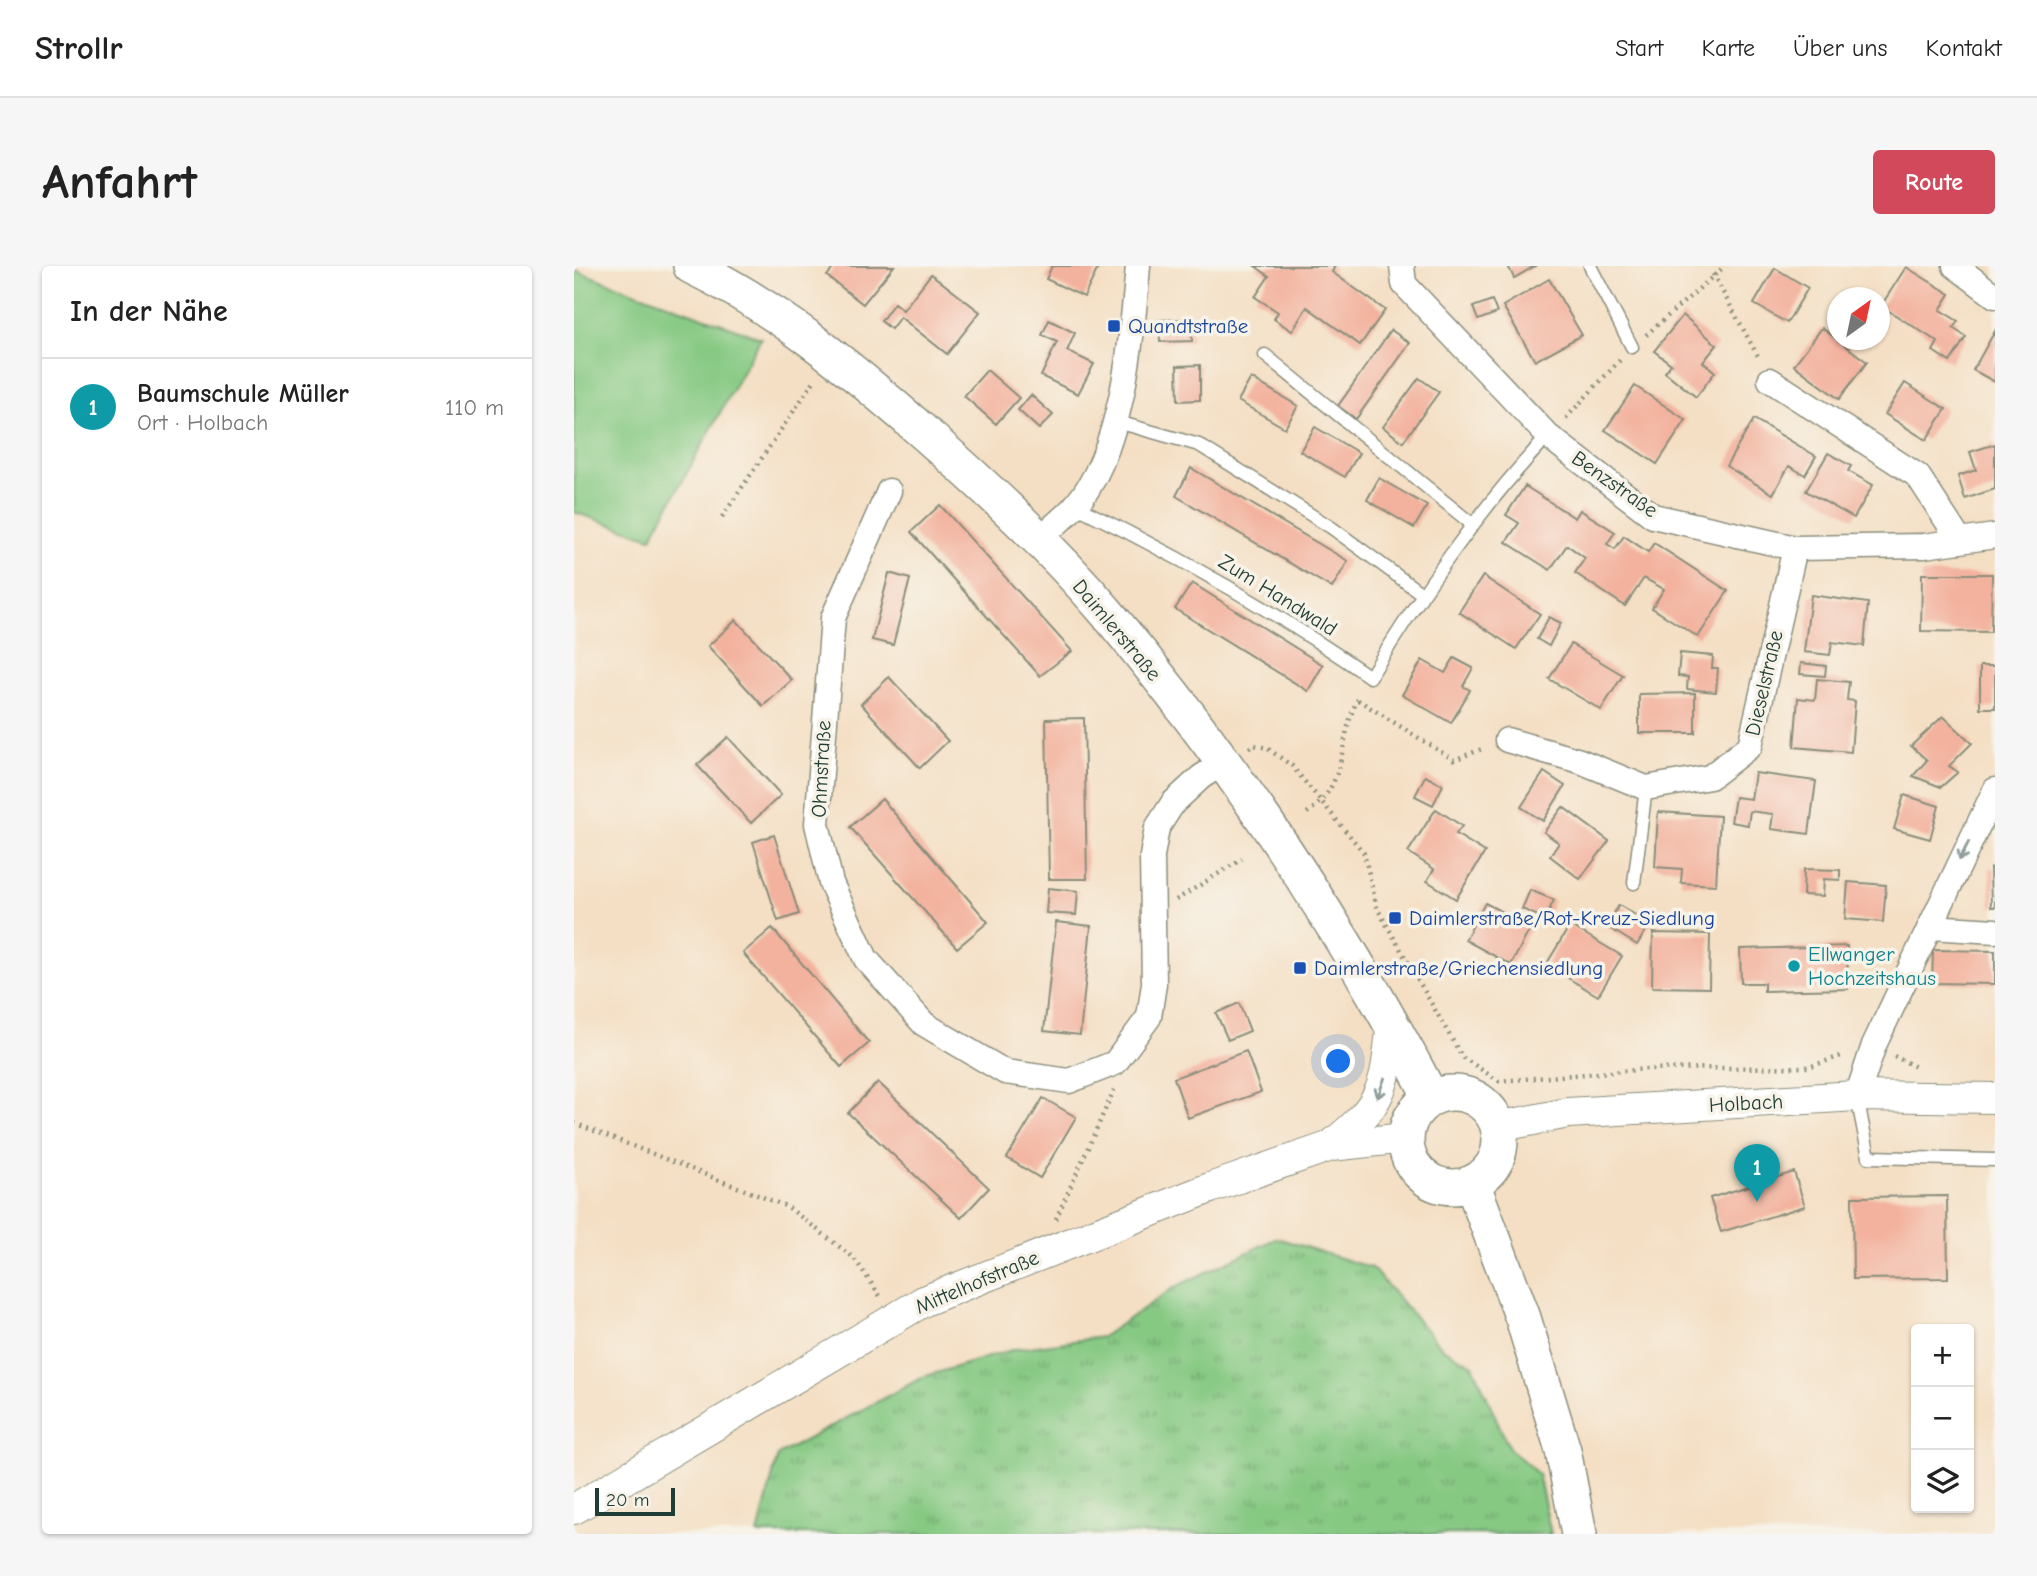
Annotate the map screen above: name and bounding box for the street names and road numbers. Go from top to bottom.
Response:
street label: Benzstraße [1567,446,1663,522]
street label: Zum Handwald [1214,549,1342,641]
street label: Daimlerstraße [1068,575,1166,685]
street label: Dieselstraße [1740,628,1788,738]
street label: Ohmstraße [806,720,836,818]
street label: Holbach [1708,1089,1784,1117]
street label: Mittelhofstraße [912,1245,1042,1319]

